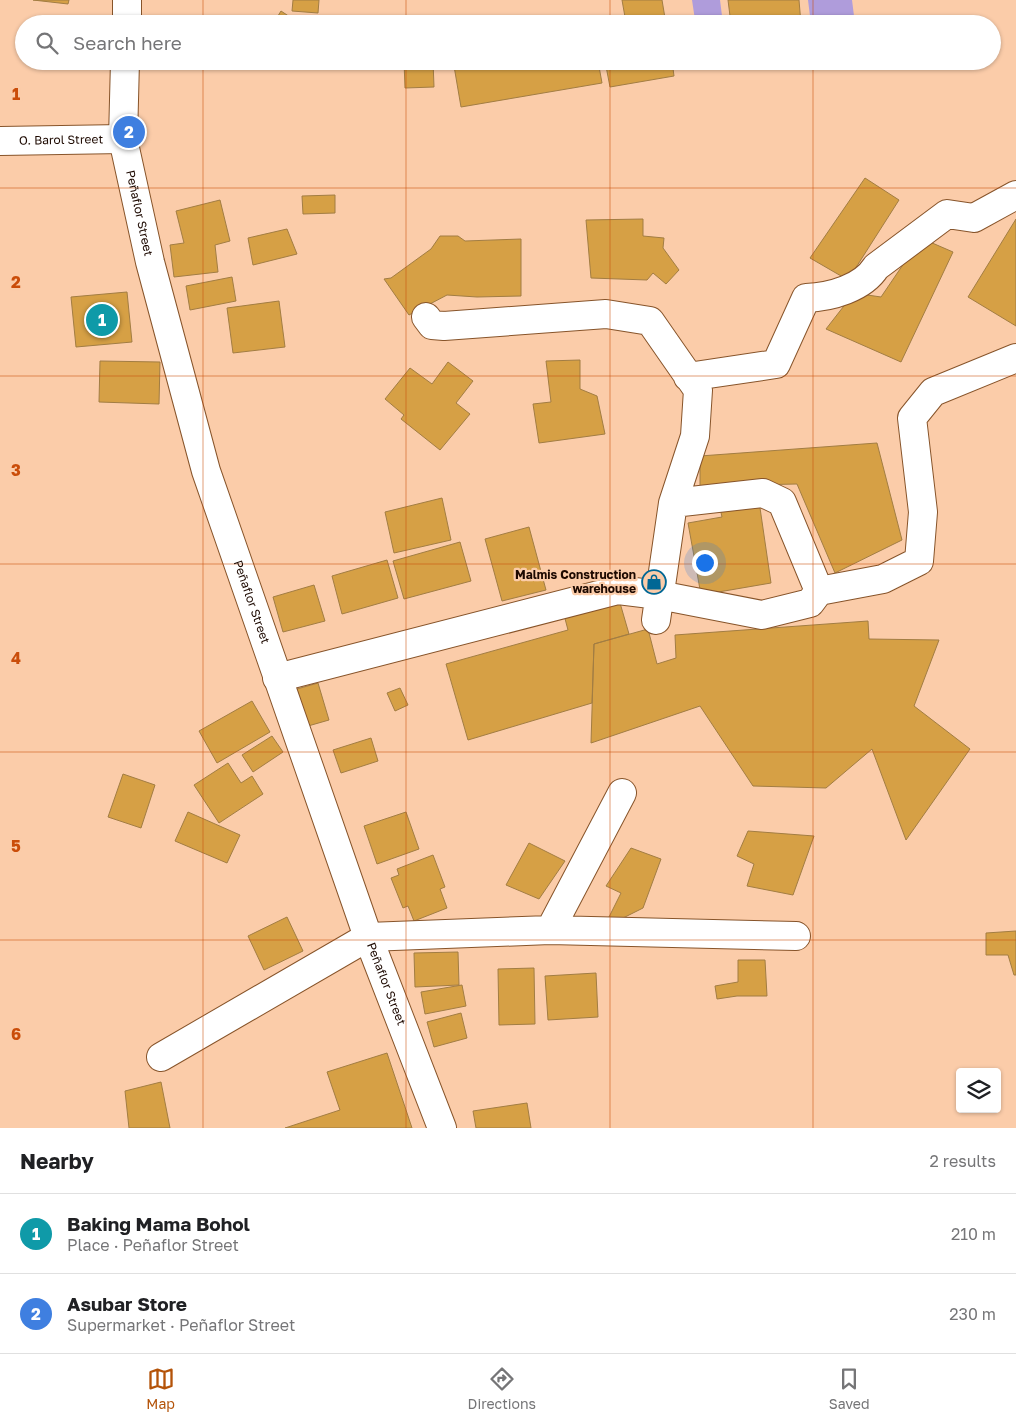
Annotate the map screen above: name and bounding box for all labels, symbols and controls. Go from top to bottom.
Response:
search box [15,15,1001,70]
icon: search [33,29,61,57]
text: Search here [73,31,182,54]
text: 1 [12,84,20,104]
pin: 2 [113,113,145,151]
street label: O. Barol Street [19,131,103,148]
street label: Peñaflor Street [123,169,157,258]
text: 2 [11,272,21,292]
pin: 1 [86,301,118,339]
text: 3 [11,460,21,480]
your location [692,550,718,576]
street label: Peñaflor Street [231,558,274,646]
place label: Malmis Construction warehouse [515,567,636,596]
shop icon: Malmis Construction warehouse [641,569,667,595]
text: 4 [11,648,21,668]
text: 5 [11,836,21,856]
street label: Peñaflor Street [364,940,410,1027]
text: 6 [11,1024,21,1044]
map controls [956,1068,1001,1113]
button: layers [956,1068,1001,1113]
text: Nearby [20,1148,94,1174]
text: 2 results [930,1151,996,1171]
text: Baking Mama Bohol [67,1212,250,1235]
text: 1 [32,1224,40,1244]
text: 210 m [951,1224,996,1244]
text: Place · Peñaflor Street [67,1235,239,1255]
text: Asubar Store [67,1292,187,1315]
text: 2 [31,1304,41,1324]
text: 230 m [949,1304,996,1324]
text: Supermarket · Peñaflor Street [67,1315,295,1335]
tab: Map [146,1365,175,1412]
tab: Directions [468,1365,536,1412]
tab: Saved [829,1365,870,1412]

